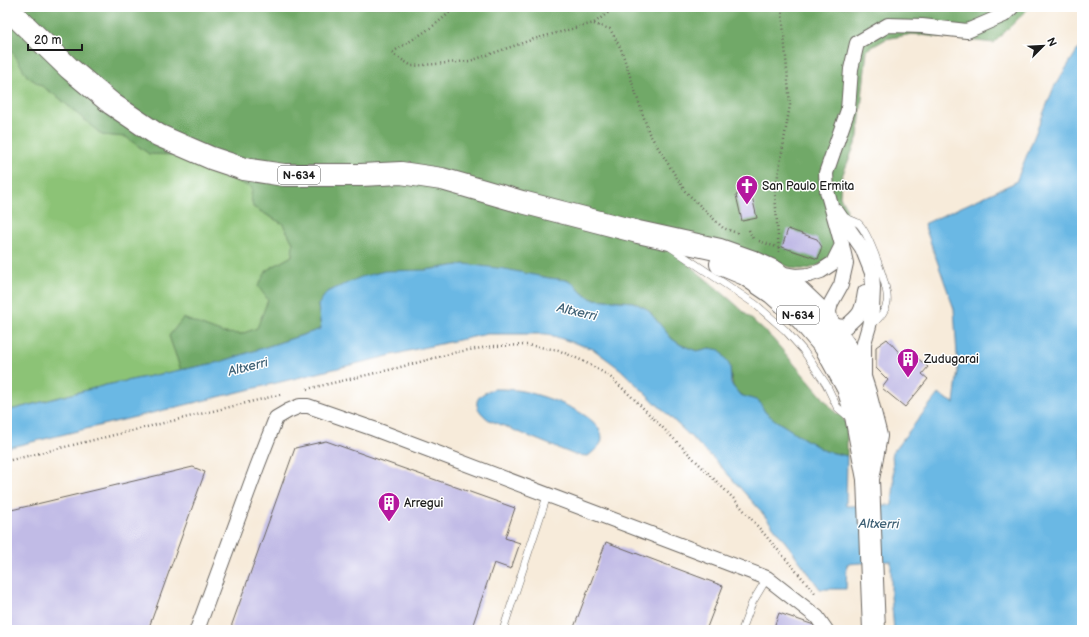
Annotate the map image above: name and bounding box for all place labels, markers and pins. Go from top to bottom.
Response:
church icon: San Paulo Ermita [734,173,760,206]
place label: San Paulo Ermita [762,179,855,194]
building icon: Zudugarai [895,346,921,379]
place label: Zudugarai [923,352,979,367]
building icon: Arregui [376,490,402,523]
place label: Arregui [404,496,443,511]

